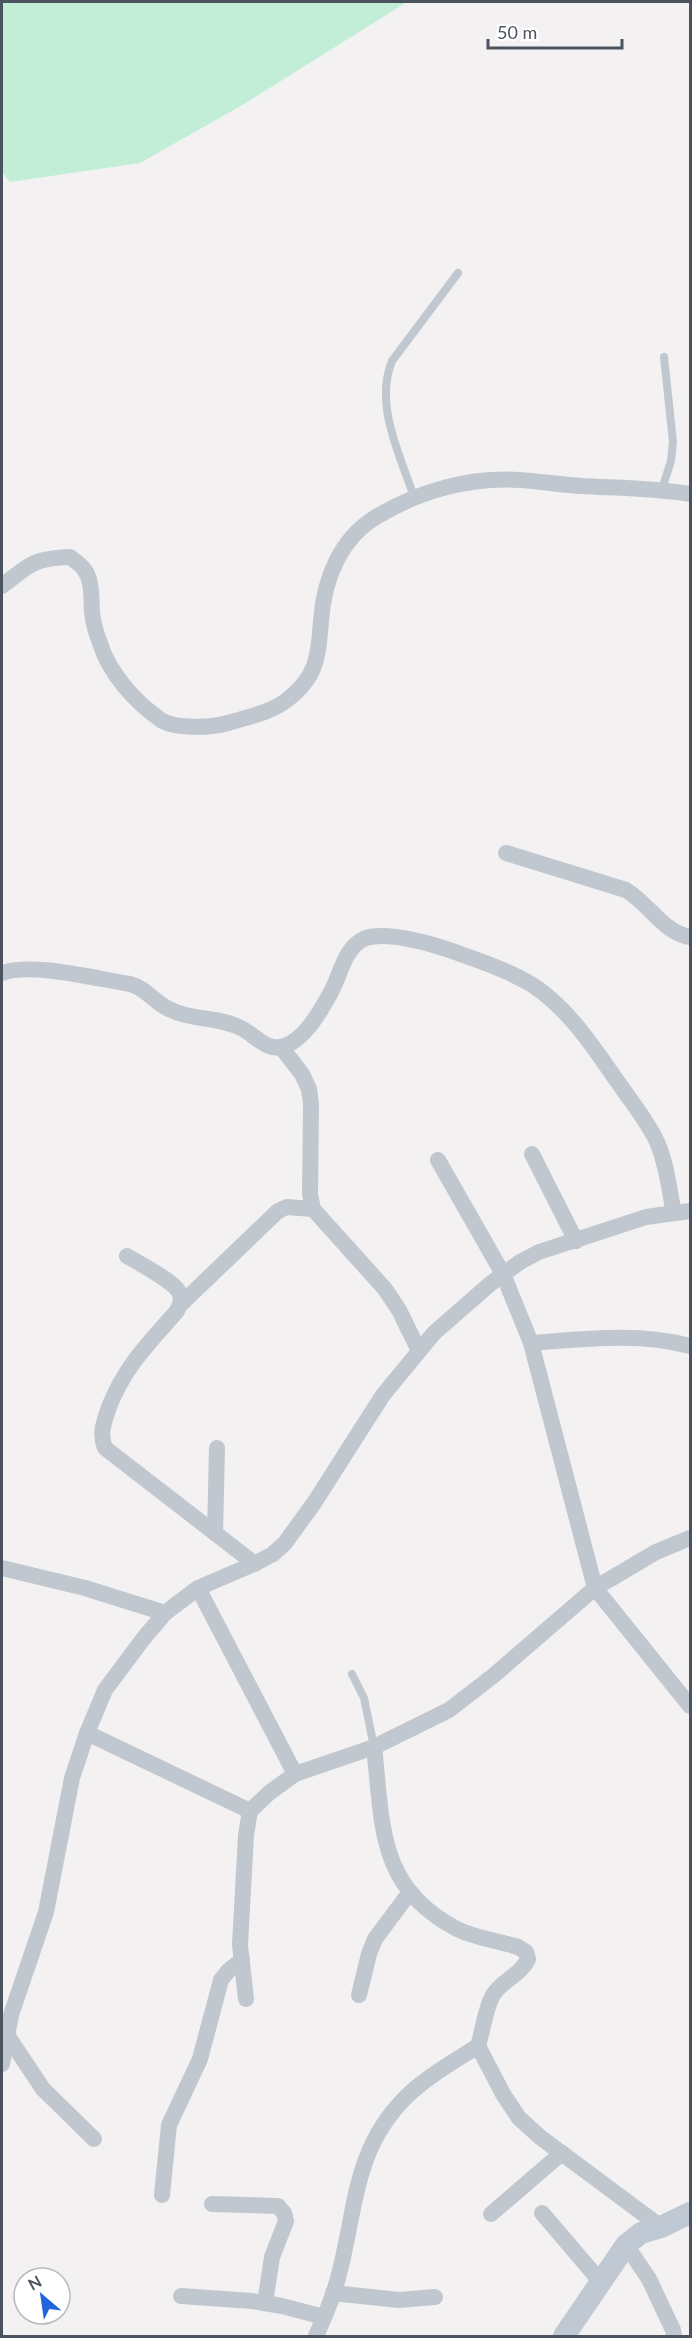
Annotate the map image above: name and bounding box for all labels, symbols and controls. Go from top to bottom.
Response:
scale bar [488,12,622,50]
text: 50 m [497,21,537,43]
north arrow [12,2266,72,2326]
text: N [24,2271,44,2294]

